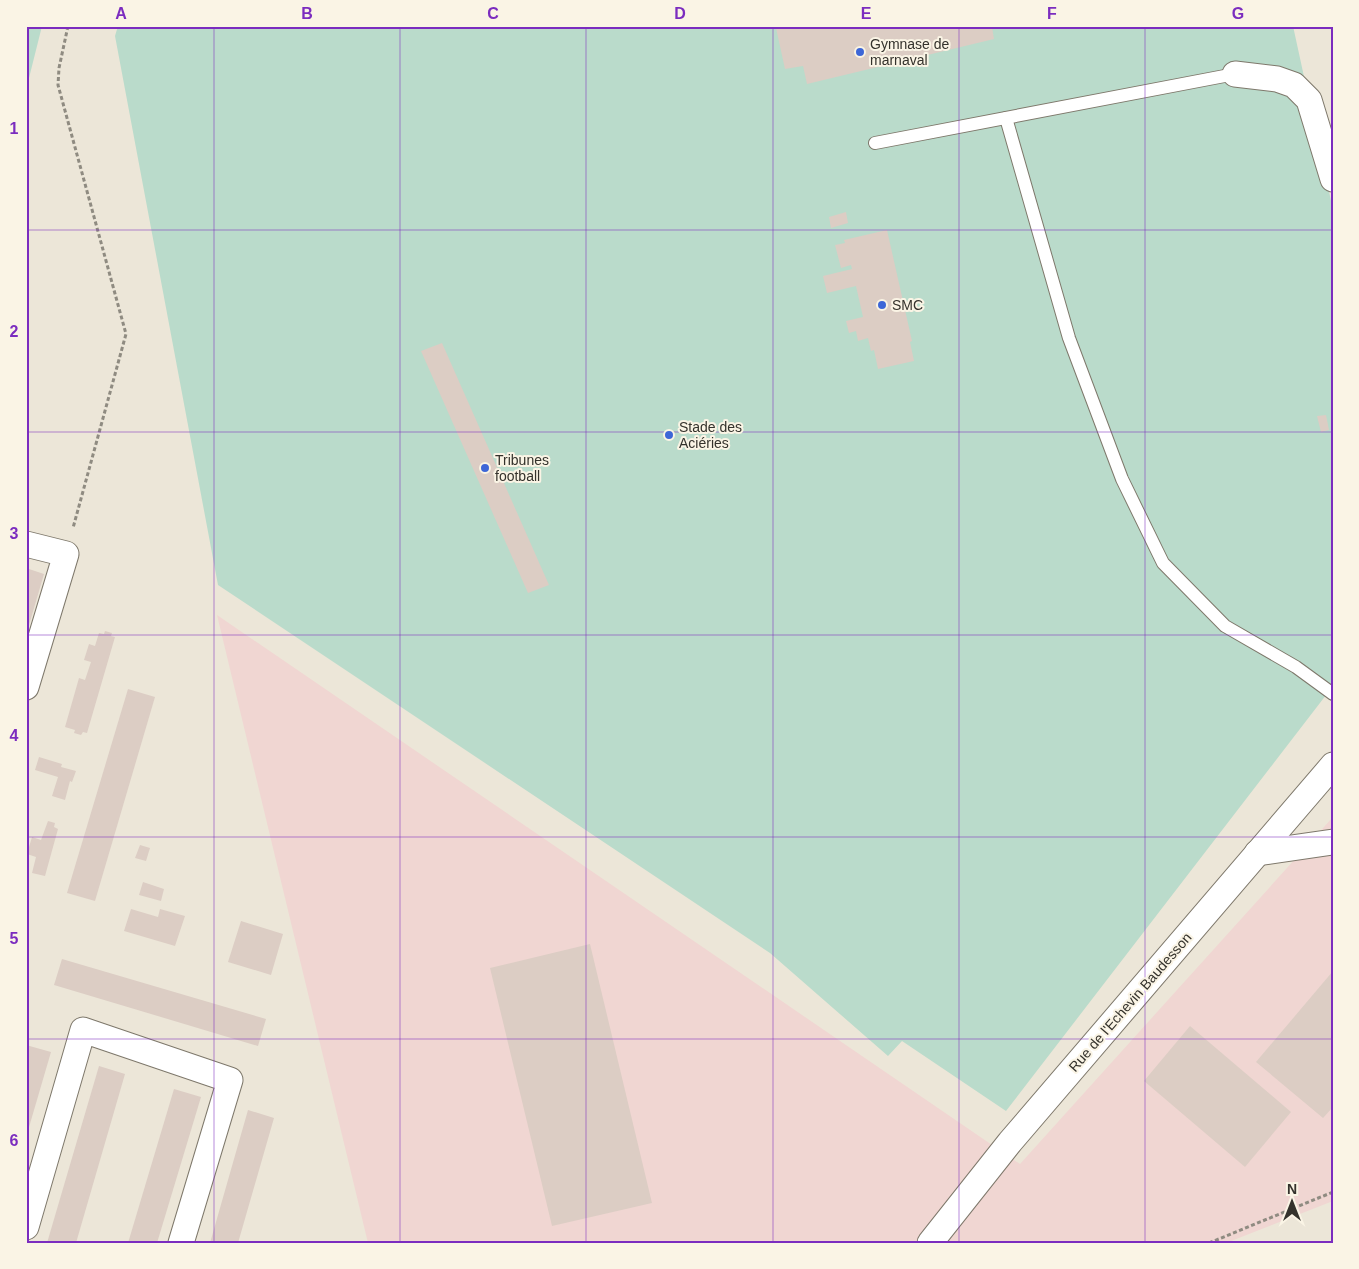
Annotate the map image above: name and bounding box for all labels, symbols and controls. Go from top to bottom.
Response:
text: A [115,5,127,22]
text: B [301,5,313,22]
text: C [487,5,499,22]
text: D [674,5,686,22]
text: E [861,5,872,22]
text: F [1047,5,1057,22]
text: G [1232,5,1244,22]
place label: Gymnase de marnaval [870,36,950,68]
marker: Gymnase de marnaval [854,46,866,58]
text: 1 [10,120,19,137]
place label: SMC [892,297,923,313]
marker: SMC [876,299,888,311]
text: 2 [10,323,19,340]
place label: Stade des Aciéries [679,419,742,451]
marker: Stade des Aciéries [663,429,675,441]
place label: Tribunes football [495,452,549,484]
marker: Tribunes football [479,462,491,474]
text: 3 [10,525,19,542]
text: 4 [10,727,19,744]
street label: Rue de l'Echevin Baudesson [1065,929,1195,1075]
text: 5 [10,930,19,947]
text: 6 [10,1132,19,1149]
north arrow [1266,1176,1316,1226]
text: N [1287,1181,1297,1197]

